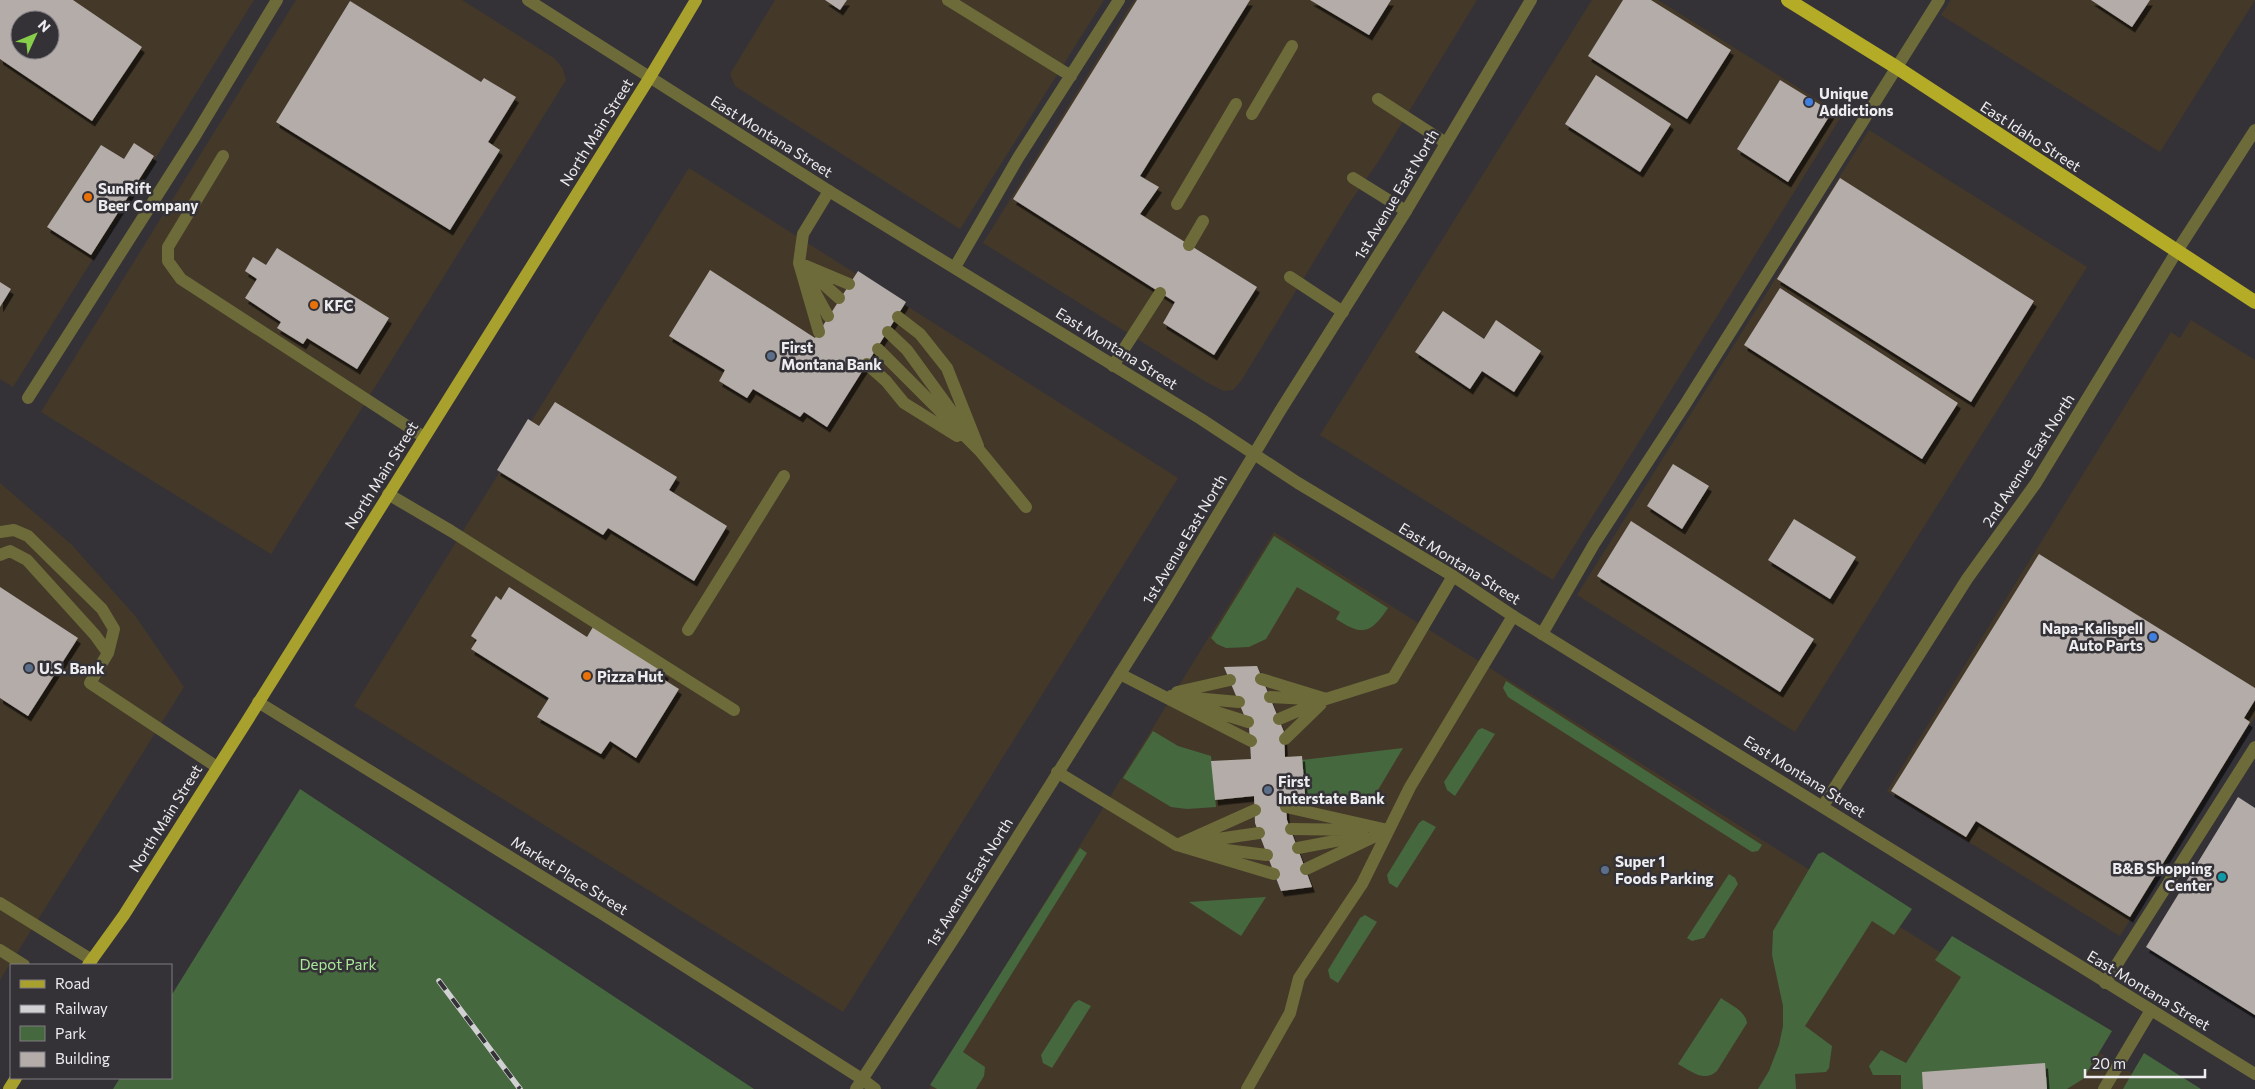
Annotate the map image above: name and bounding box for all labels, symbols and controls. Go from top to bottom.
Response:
north arrow [10,10,60,60]
text: N [35,16,54,35]
street label: North Main Street [556,75,636,189]
place label: Unique Addictions [1819,84,1894,119]
street label: East Montana Street [708,91,836,181]
marker: Unique Addictions [1803,96,1815,108]
street label: East Idaho Street [1977,97,2085,175]
street label: 1st Avenue East North [1350,126,1442,262]
place label: SunRift Beer Company [98,179,199,214]
marker: SunRift Beer Company [82,191,94,203]
place label: KFC [324,296,353,314]
marker: KFC [308,299,320,311]
street label: East Montana Street [1053,303,1181,393]
place label: First Montana Bank [781,338,882,373]
marker: First Montana Bank [765,350,777,362]
street label: 2nd Avenue East North [1978,390,2078,530]
street label: North Main Street [341,418,421,532]
street label: 1st Avenue East North [1138,471,1230,607]
street label: East Montana Street [1396,518,1524,608]
place label: Napa-Kalispell Auto Parts [2042,619,2143,654]
marker: Napa-Kalispell Auto Parts [2147,631,2159,643]
place label: U.S. Bank [39,659,105,677]
marker: U.S. Bank [23,662,35,674]
place label: Pizza Hut [597,667,663,685]
marker: Pizza Hut [581,670,593,682]
street label: East Montana Street [1741,731,1869,821]
street label: North Main Street [125,761,205,875]
place label: First Interstate Bank [1278,772,1385,807]
marker: First Interstate Bank [1262,784,1274,796]
street label: 1st Avenue East North [922,814,1016,950]
street label: Market Place Street [508,832,632,918]
place label: Super 1 Foods Parking [1615,852,1714,887]
place label: B&B Shopping Center [2112,859,2212,894]
marker: Super 1 Foods Parking [1599,864,1611,876]
marker: B&B Shopping Center [2216,871,2228,883]
street label: East Montana Street [2084,946,2214,1034]
park label: Depot Park [299,955,377,973]
legend [10,964,172,1079]
text: Road [55,974,90,992]
text: Railway [55,999,108,1017]
text: Park [55,1024,86,1042]
scale bar [2085,1046,2205,1078]
text: Building [55,1049,110,1067]
text: 20 m [2092,1054,2126,1072]

